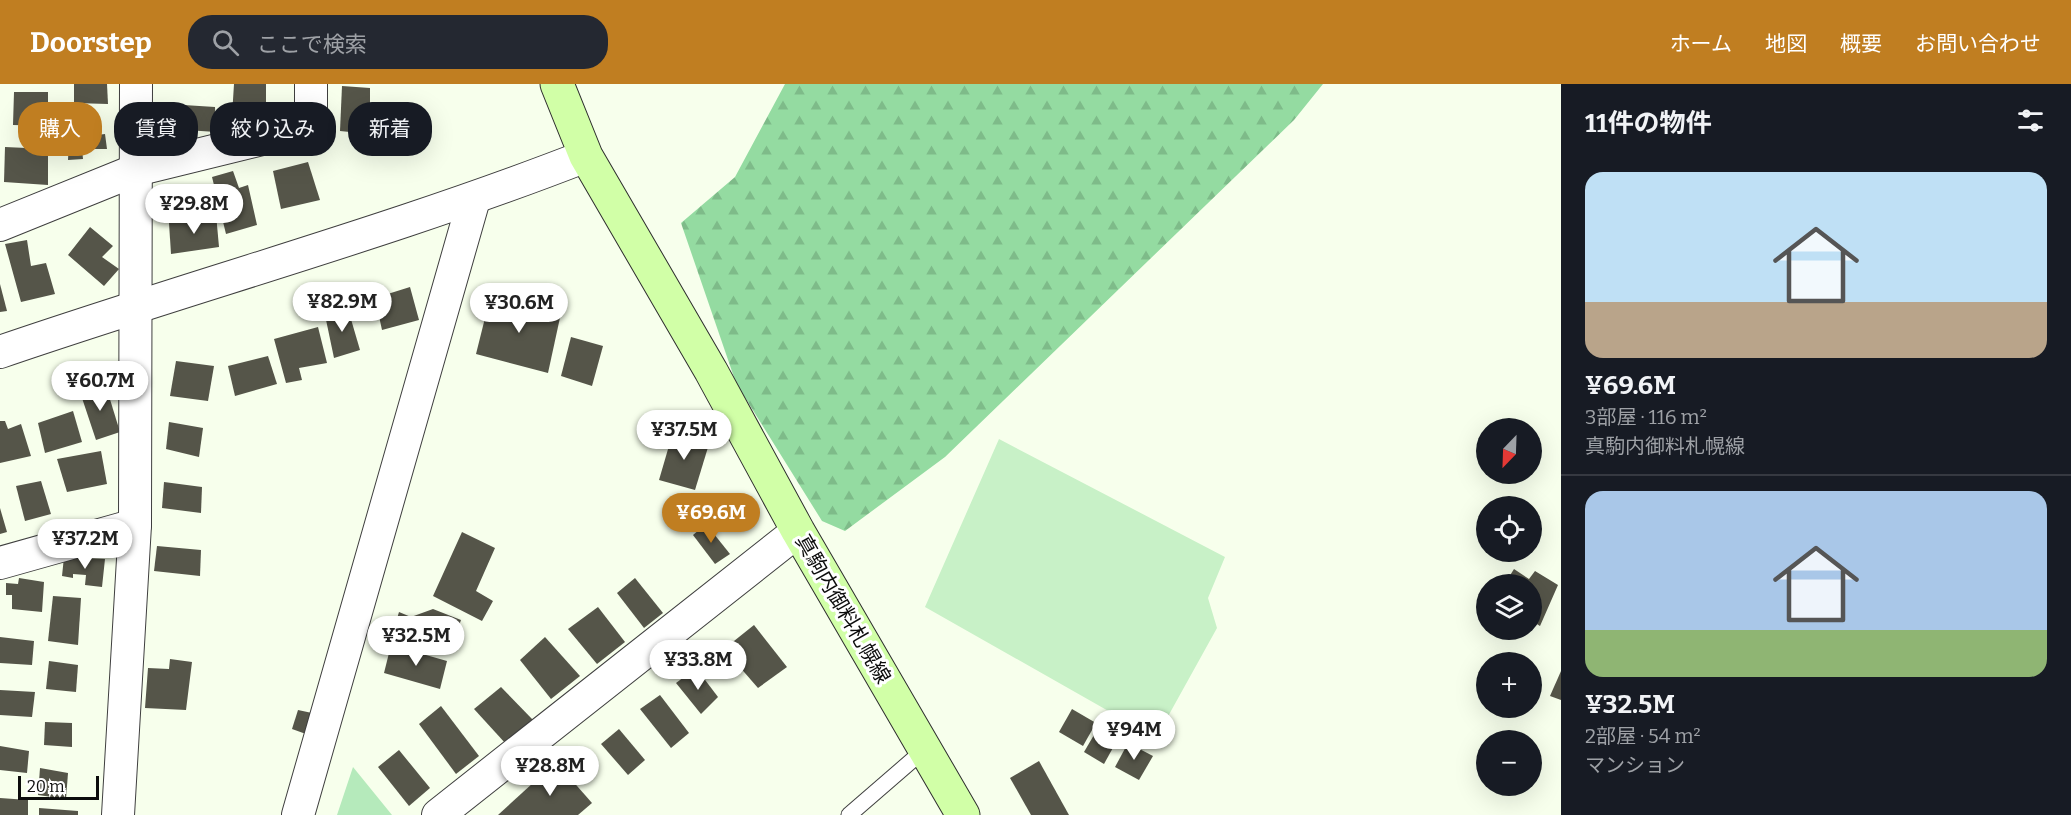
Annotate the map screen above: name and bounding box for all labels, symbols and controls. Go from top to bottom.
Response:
search box [188,15,608,69]
text: Doorstep [30,26,152,59]
icon: search [209,26,242,59]
text: ここで検索 [257,31,367,58]
text: ホーム [1670,31,1732,57]
text: 地図 [1765,31,1807,57]
text: 概要 [1840,31,1882,57]
text: お問い合わせ [1915,31,2041,57]
chip: 購入 [18,102,102,156]
chip: 賃貸 [114,102,198,156]
chip: 絞り込み [210,102,336,156]
chip: 新着 [348,102,432,156]
icon: filters [2014,104,2047,137]
text: 11件の物件 [1585,108,1711,139]
pin: ¥29.8M [145,184,243,235]
text: ¥29.8M [159,191,229,215]
icon: home [1762,211,1870,319]
pin: ¥82.9M [293,282,391,333]
pin: ¥30.6M [470,283,568,334]
text: ¥82.9M [307,289,377,313]
text: ¥30.6M [484,290,554,314]
pin: ¥60.7M [51,361,149,412]
text: ¥60.7M [65,368,135,392]
text: ¥69.6M [1585,370,1676,401]
text: 3部屋 · 116 m² [1585,405,1707,429]
pin: ¥37.5M [635,410,733,461]
text: ¥37.5M [651,417,717,441]
north arrow [1476,418,1542,484]
map controls [1476,418,1542,796]
text: 真駒内御料札幌線 [1585,434,1745,458]
pin: ¥69.6M [662,493,760,544]
button: locate [1476,496,1542,562]
text: ¥69.6M [676,500,746,524]
pin: ¥37.2M [36,519,134,570]
text: ¥37.2M [51,526,119,550]
street label: 真駒内御料札幌線 [790,530,896,688]
icon: home [1762,530,1870,638]
button: layers [1476,574,1542,640]
pin: ¥32.5M [367,616,465,667]
text: ¥32.5M [381,623,451,647]
pin: ¥33.8M [649,640,747,691]
text: ¥33.8M [663,647,733,671]
button: + [1476,652,1542,718]
text: ¥32.5M [1585,689,1675,720]
pin: ¥94M [1098,710,1170,761]
text: ¥94M [1106,717,1162,741]
text: 2部屋 · 54 m² [1585,724,1701,748]
button: − [1476,730,1542,796]
pin: ¥28.8M [501,746,599,797]
text: ¥28.8M [515,753,585,777]
text: マンション [1585,753,1685,777]
scale bar [18,773,99,800]
text: 20 m [27,777,64,796]

